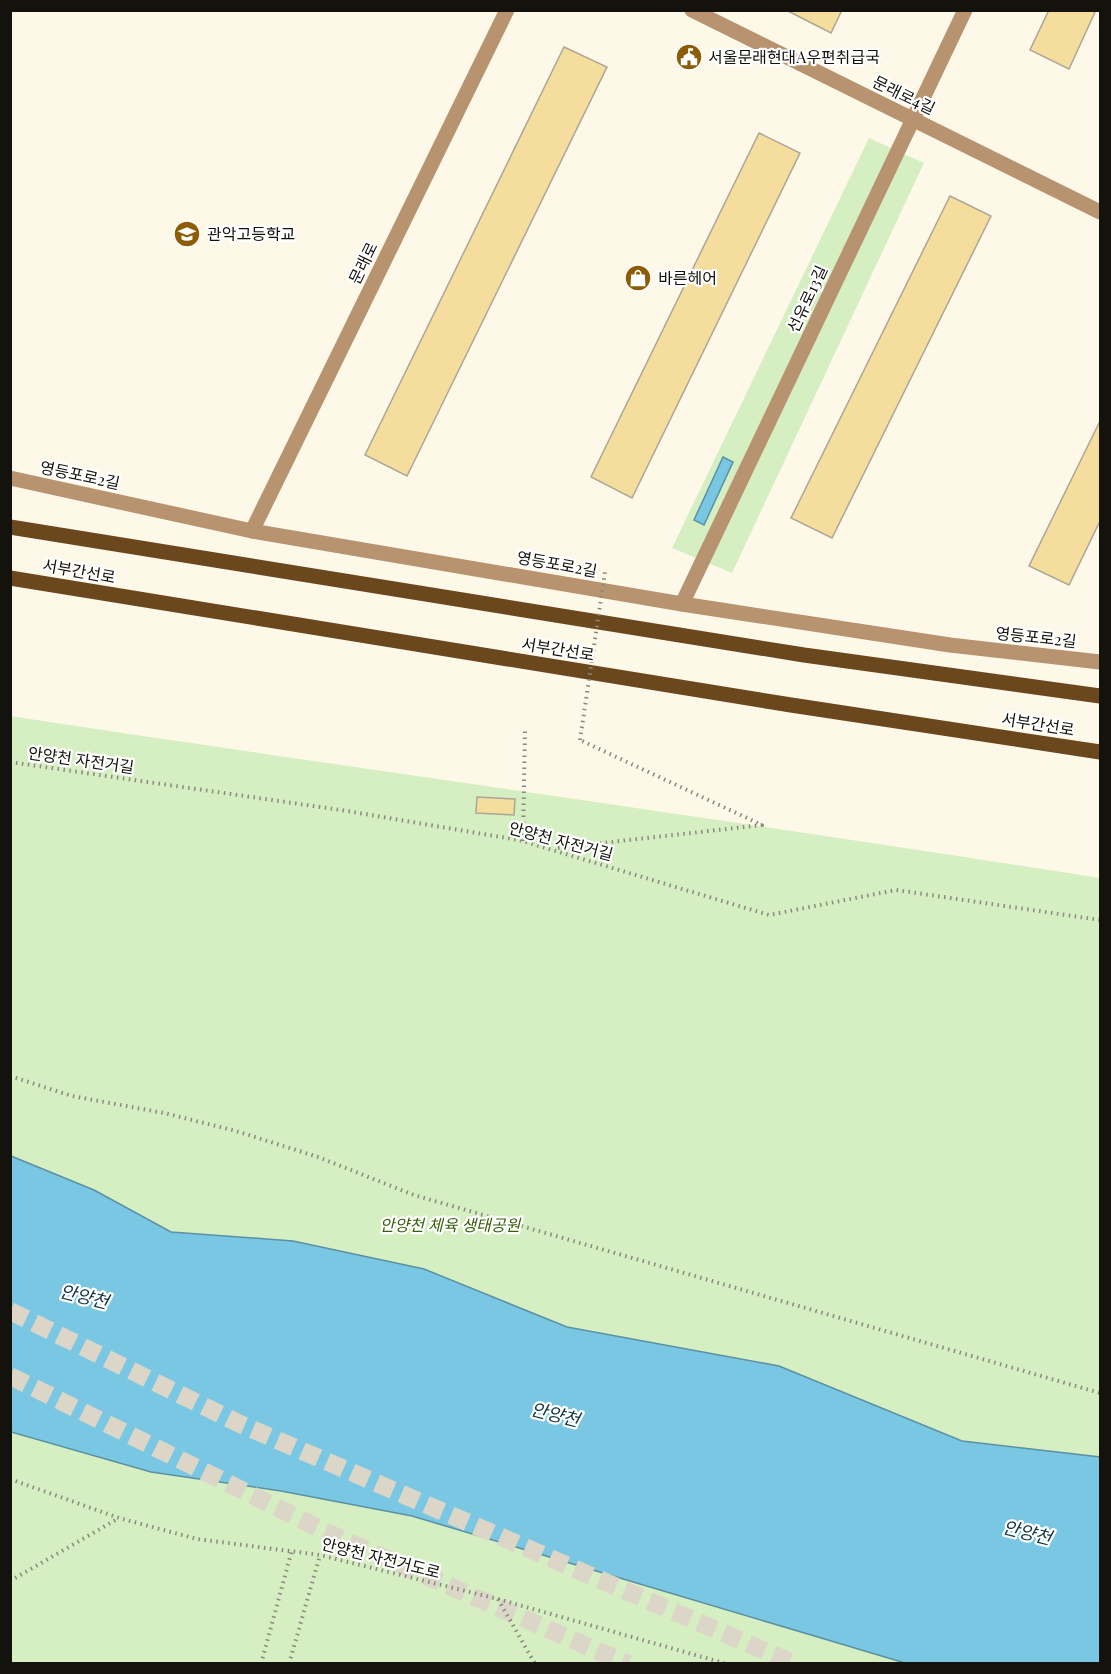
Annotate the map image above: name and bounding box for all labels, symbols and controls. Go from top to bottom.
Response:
public building icon: 서울문래현대A우편취급국 [674,42,704,72]
place label: 서울문래현대A우편취급국 [708,46,880,67]
street label: 문래로4길 [870,70,939,119]
school or university icon: 관악고등학교 [172,219,202,249]
place label: 관악고등학교 [207,223,295,244]
street label: 문래로 [343,238,382,287]
street label: 선유로13길 [782,262,831,336]
shop icon: 바른헤어 [623,263,653,293]
place label: 바른헤어 [658,267,717,288]
street label: 영등포로2길 [38,456,122,493]
street label: 영등포로2길 [515,546,599,581]
street label: 서부간선로 [41,554,117,587]
street label: 영등포로2길 [995,622,1078,651]
street label: 서부간선로 [520,632,596,665]
street label: 서부간선로 [1000,707,1076,740]
street label: 안양천 자전거길 [27,742,136,777]
street label: 안양천 자전거길 [507,817,616,865]
park label: 안양천 체육 생태공원 [380,1214,522,1235]
water label: 안양천 [57,1278,114,1314]
water label: 안양천 [528,1396,585,1432]
water label: 안양천 [1000,1514,1057,1550]
street label: 안양천 자전거도로 [320,1533,443,1582]

